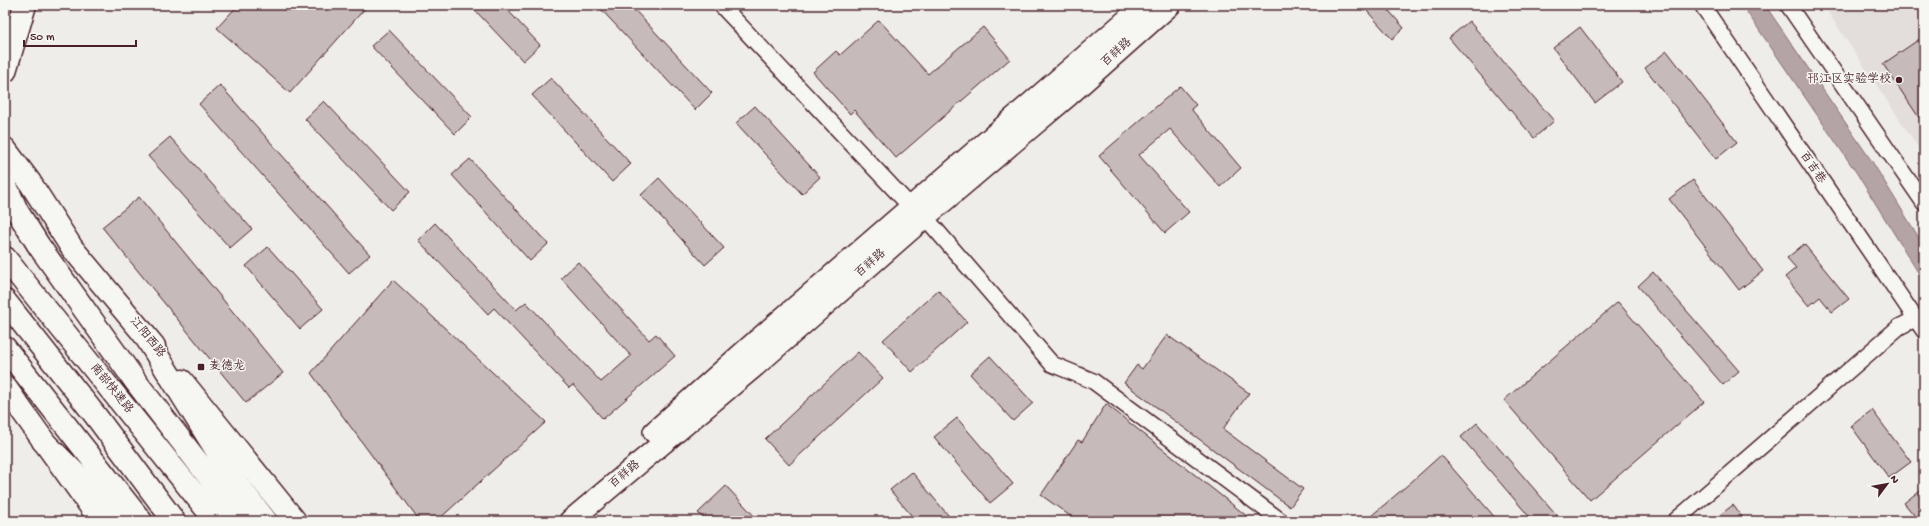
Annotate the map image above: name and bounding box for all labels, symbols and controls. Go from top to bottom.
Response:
scale bar [24,22,136,48]
text: 50 m [30,31,55,45]
street label: 百祥路 [1098,35,1135,70]
place label: 邗江区实验学校 [1807,72,1891,87]
marker: 邗江区实验学校 [1894,75,1904,85]
street label: 百吉巷 [1796,149,1829,187]
street label: 百祥路 [852,246,889,281]
street label: 江阳西路 [126,314,168,361]
place label: 麦德龙 [209,358,245,374]
street label: 南部快速路 [87,360,137,417]
marker: 麦德龙 [196,362,206,372]
street label: 百祥路 [606,457,643,492]
north arrow [1867,464,1907,504]
text: N [1887,474,1901,486]

